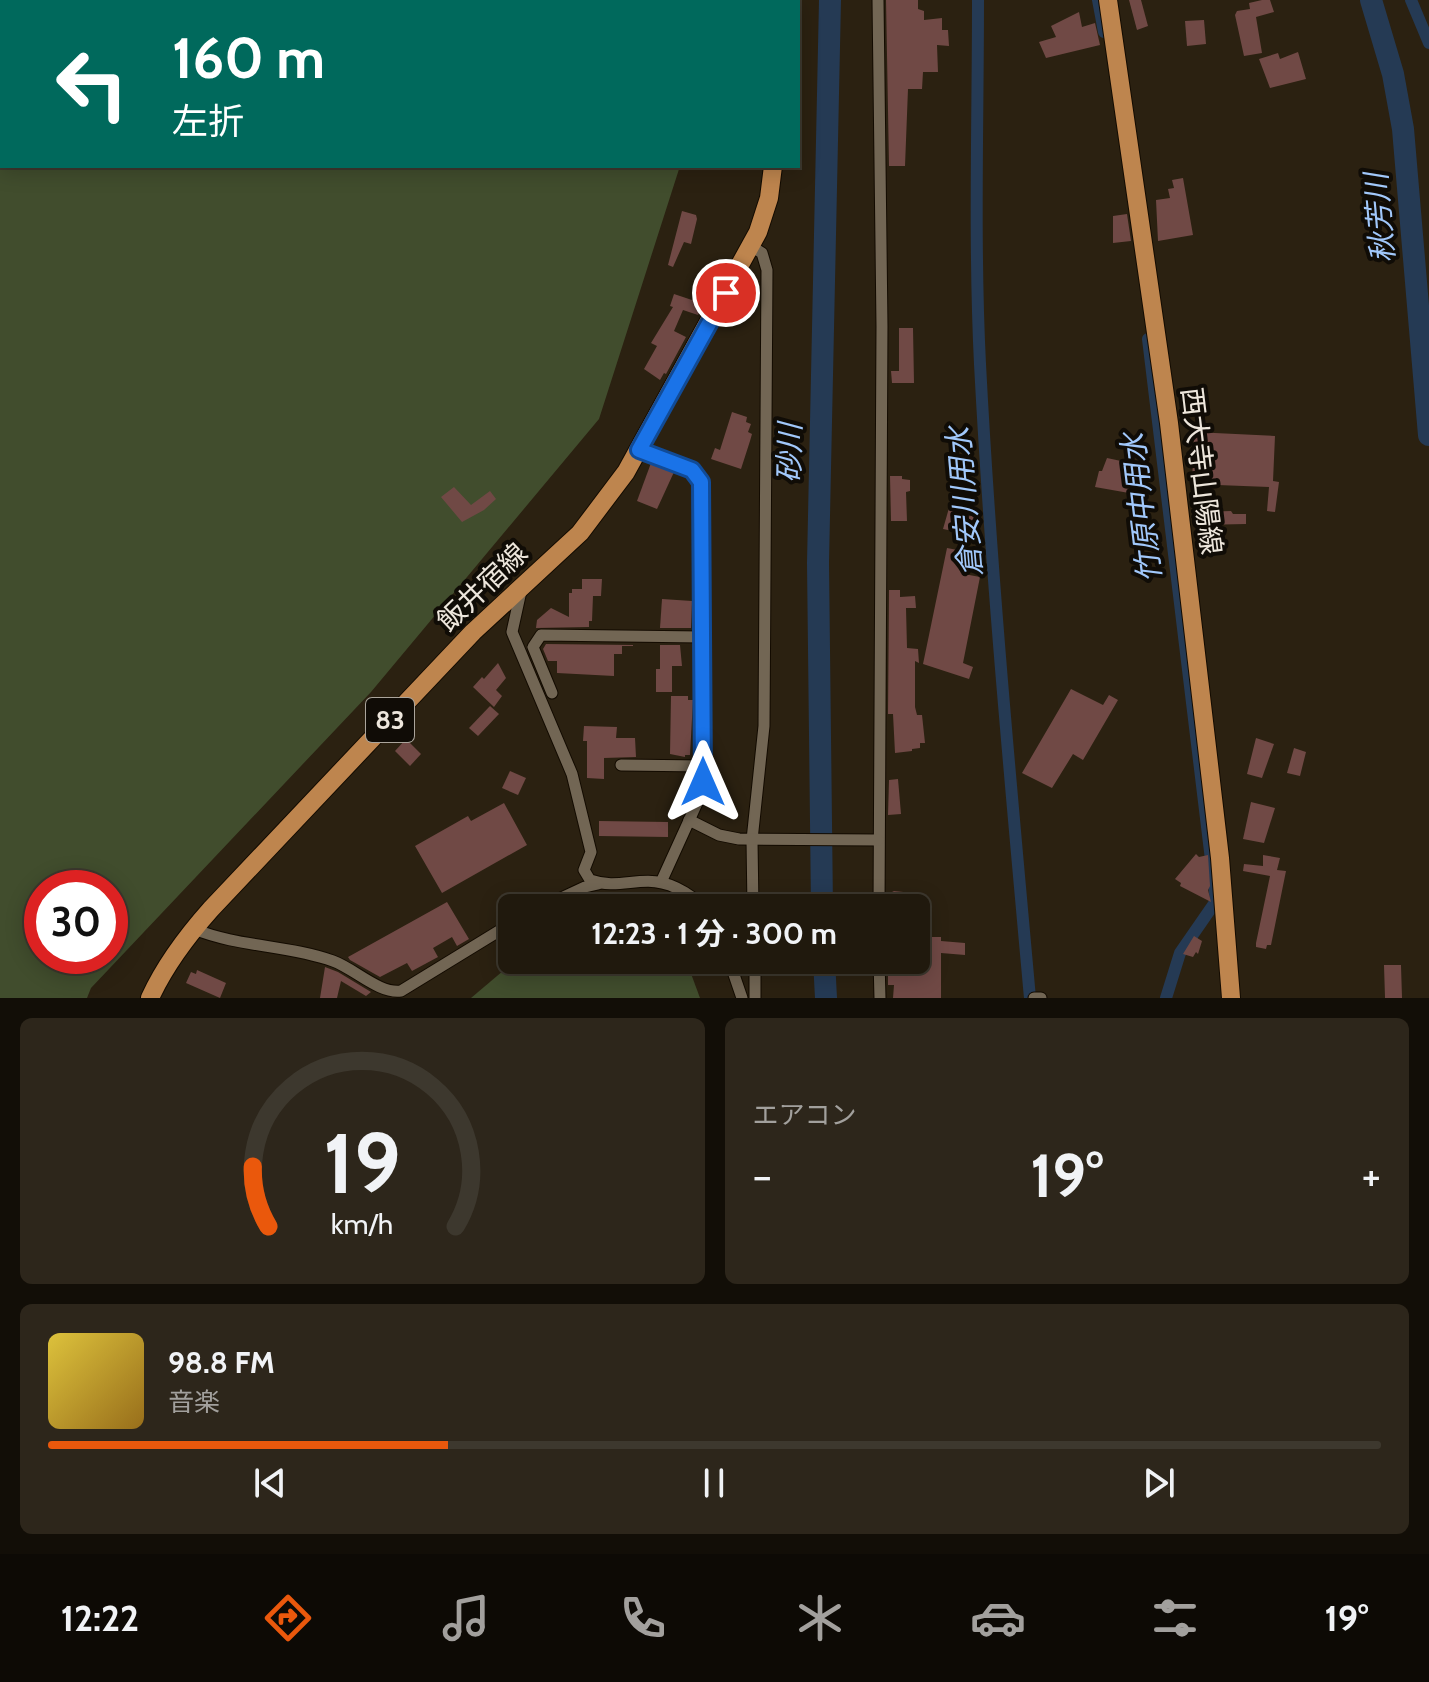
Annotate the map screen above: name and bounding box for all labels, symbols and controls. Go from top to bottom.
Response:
text: 160 m [172,24,325,92]
icon: left [40,32,144,136]
text: 左折 [172,99,244,143]
water label: 秋芳川 [1357,169,1402,264]
pin [692,259,760,327]
icon: arrive [704,271,748,315]
street label: 西大寺山陽線 [1175,386,1229,556]
water label: 砂川 [770,420,809,483]
water label: 倉安川用水 [939,423,989,578]
water label: 竹原中用水 [1114,428,1169,585]
street label: 飯井宿線 [430,536,534,638]
road number: 83 [366,698,414,742]
position arrow [661,740,745,824]
speed limit sign: 30 [24,870,128,974]
text: 12:23 · 1 分 · 300 m [591,915,837,952]
text: エアコン [753,1099,857,1131]
text: 19 [324,1113,401,1214]
text: 19° [1030,1139,1103,1212]
text: − [753,1149,772,1202]
text: + [1362,1149,1381,1202]
text: km/h [331,1206,394,1241]
text: 98.8 FM [168,1344,275,1381]
text: 音楽 [168,1386,220,1418]
icon: previous [248,1461,292,1505]
icon: pause [692,1461,736,1505]
icon: next [1137,1461,1181,1505]
icon: directions [260,1590,316,1646]
icon: music [438,1590,494,1646]
icon: phone [615,1590,671,1646]
icon: climate [792,1590,848,1646]
icon: car [970,1590,1026,1646]
icon: filters [1147,1590,1203,1646]
text: 12:22 [61,1596,139,1640]
text: 19° [1324,1596,1368,1640]

